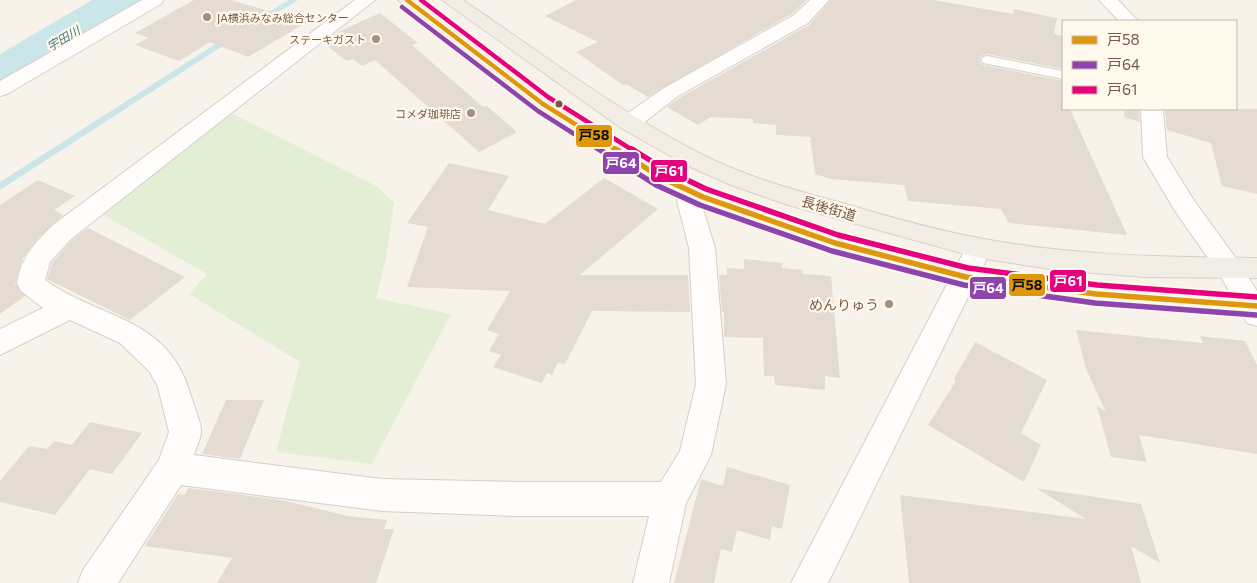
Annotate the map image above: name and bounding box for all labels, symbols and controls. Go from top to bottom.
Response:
marker: JA横浜みなみ総合センター [201,11,213,23]
place label: JA横浜みなみ総合センター [217,11,349,25]
legend [1062,20,1237,110]
water label: 宇田川 [44,22,84,53]
text: 戸58 [1107,30,1140,48]
place label: ステーキガスト [289,33,366,46]
marker: ステーキガスト [370,33,382,45]
text: 戸64 [1107,55,1140,73]
text: 戸61 [1107,80,1138,98]
unlabelled marker [554,99,564,109]
place label: コメダ珈琲店 [395,107,461,120]
marker: コメダ珈琲店 [465,107,477,119]
line badge: 戸58 [575,124,613,148]
text: 戸58 [579,126,610,143]
line badge: 戸64 [602,151,640,175]
text: 戸64 [605,154,637,171]
line badge: 戸61 [650,159,688,183]
text: 戸61 [655,162,683,179]
street label: 長後街道 [800,192,858,224]
line badge: 戸61 [1049,269,1087,293]
text: 戸61 [1054,272,1082,289]
line badge: 戸58 [1008,273,1046,297]
line badge: 戸64 [969,276,1007,300]
text: 戸58 [1012,276,1043,293]
text: 戸64 [972,279,1004,296]
place label: めんりゅう [809,296,879,313]
marker: めんりゅう [883,298,895,310]

